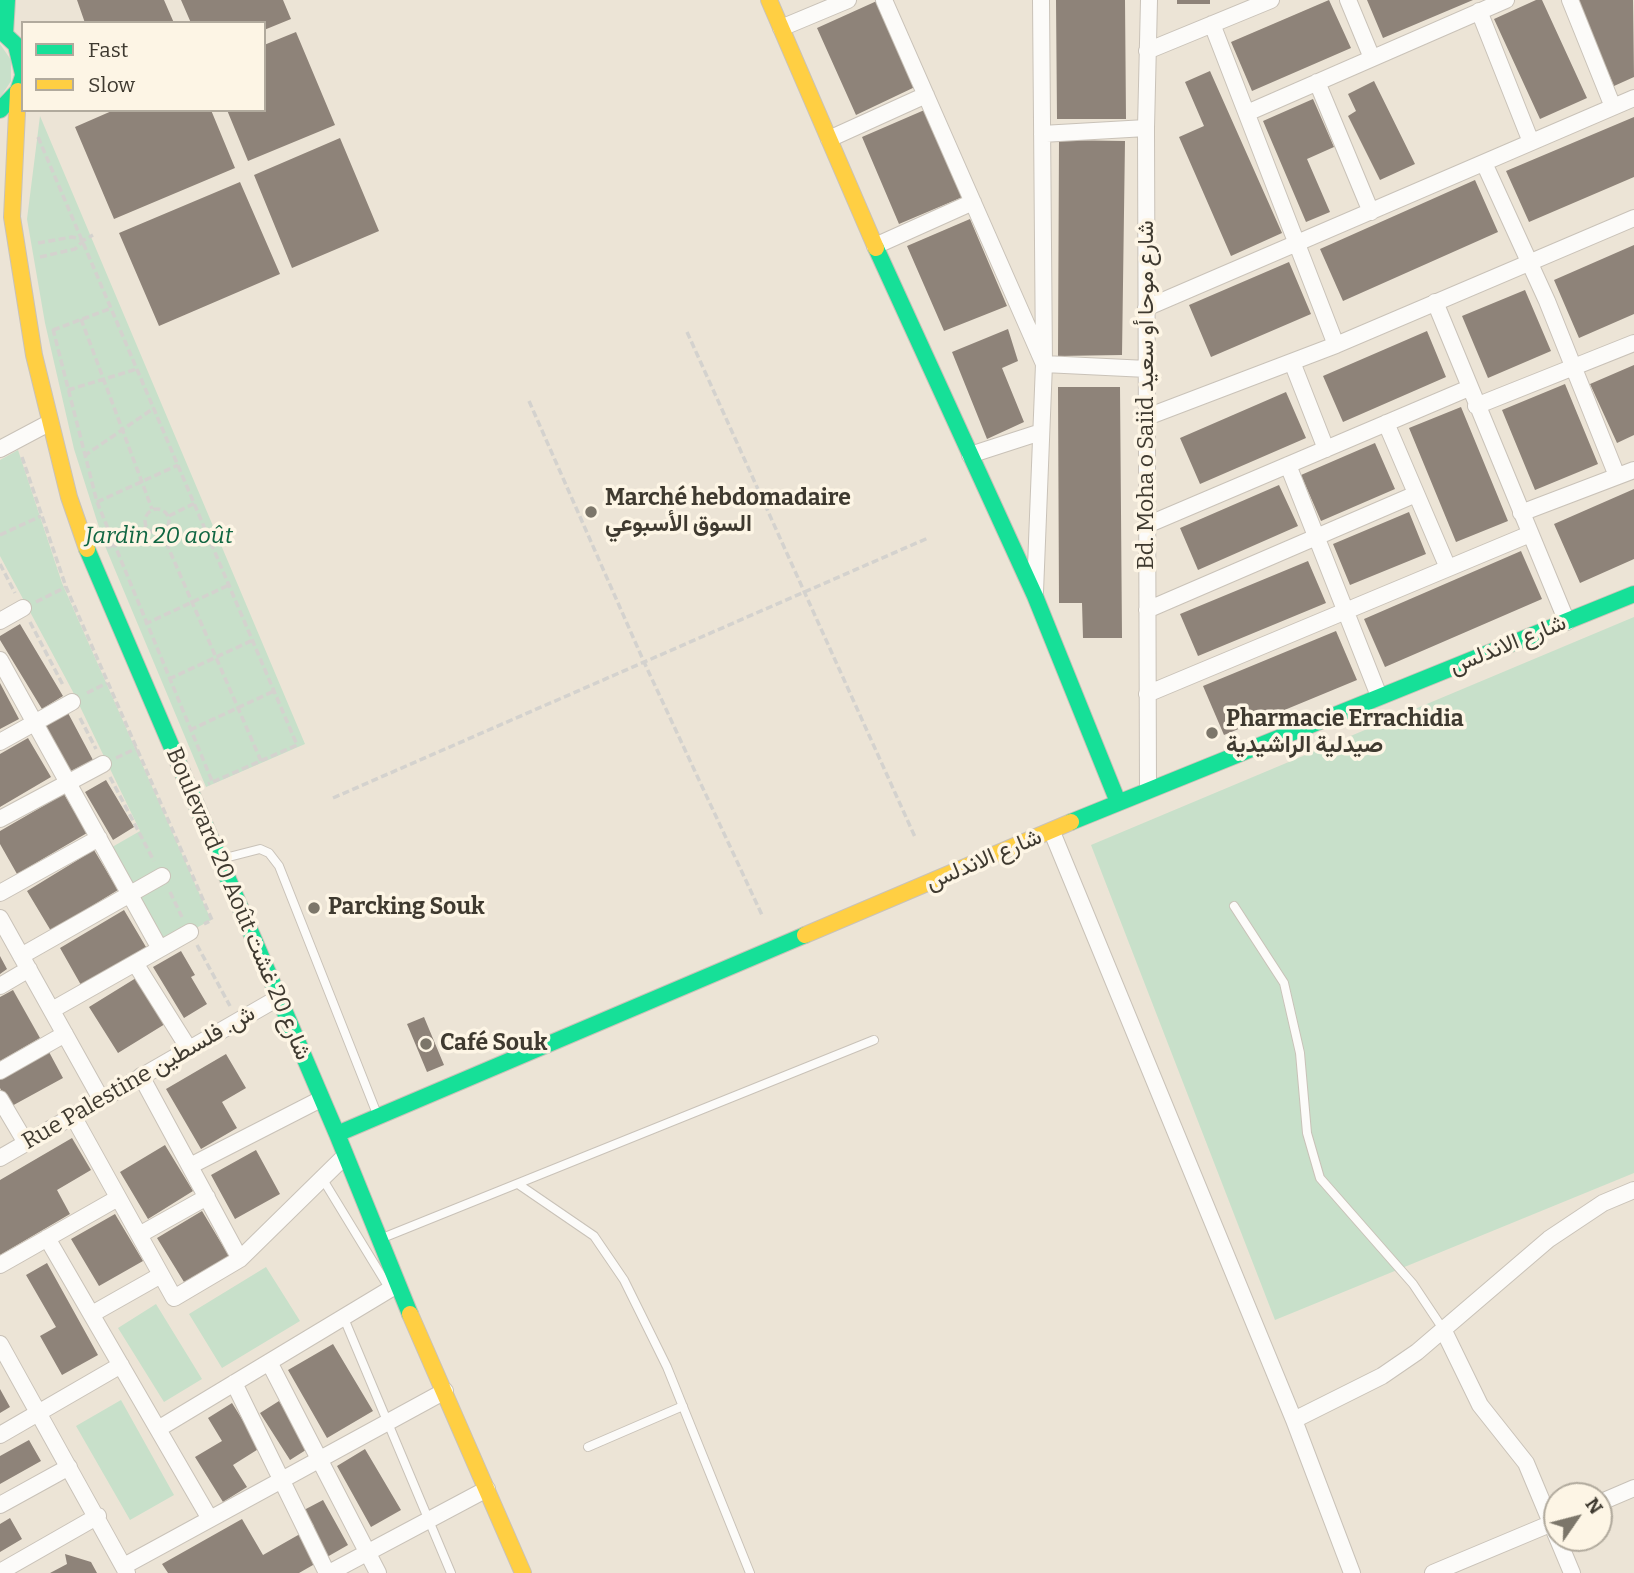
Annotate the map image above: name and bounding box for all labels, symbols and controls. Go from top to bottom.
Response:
legend [21,21,266,112]
text: Fast [88,37,128,63]
text: Slow [88,72,135,98]
street label: Bd. Moha o Saiid شارع موحا أو سعيد [1133,220,1161,570]
place label: Marché hebdomadaire السوق الأسبوعي [605,485,851,539]
marker: Marché hebdomadaire السوق الأسبوعي [583,504,599,520]
park label: Jardin 20 août [85,523,233,551]
street label: شارع الاندلس [1446,609,1570,681]
place label: Pharmacie Errachidia صيدلية الراشيدية [1226,706,1464,760]
marker: Pharmacie Errachidia صيدلية الراشيدية [1204,725,1220,741]
street label: Boulevard 20 Août شارع 20 غشت [160,744,316,1064]
street label: شارع الاندلس [922,823,1046,897]
place label: Parcking Souk [328,894,485,922]
marker: Parcking Souk [306,900,322,916]
street label: Rue Palestine ش. فلسطين [18,1000,260,1156]
place label: Café Souk [440,1030,547,1058]
marker: Café Souk [418,1036,434,1052]
north arrow [1543,1482,1613,1552]
text: N [1580,1493,1608,1518]

